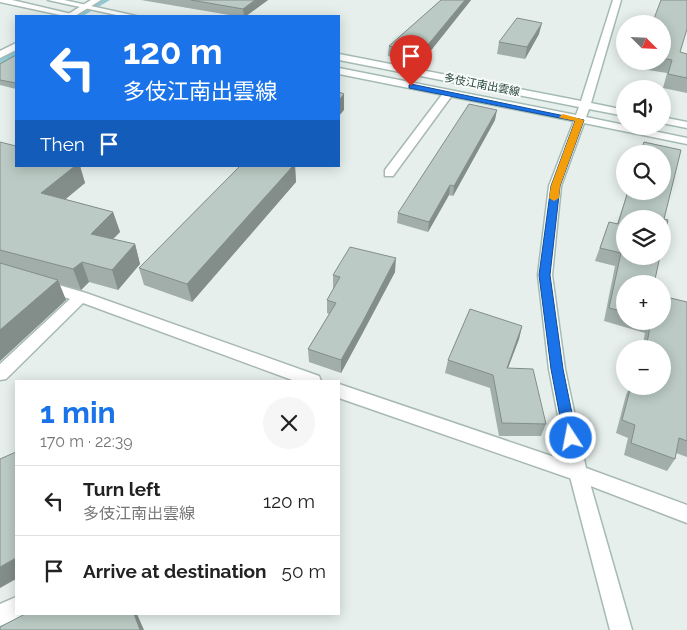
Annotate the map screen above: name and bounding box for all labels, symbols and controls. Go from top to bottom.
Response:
north arrow [616,15,671,70]
map controls [616,15,671,395]
text: 120 m [123,31,223,72]
icon: left [40,35,105,100]
pin [390,35,432,86]
icon: arrive [397,42,425,70]
street label: 多伎江南出雲線 [443,71,521,99]
text: 多伎江南出雲線 [123,78,277,104]
button: sound [616,80,671,135]
icon: arrive [95,130,123,158]
text: Then [40,133,85,155]
button: search [616,145,671,200]
button: layers [616,210,671,265]
button: + [616,275,671,330]
button: − [616,340,671,395]
text: 1 min [40,395,116,430]
button: close [263,397,315,449]
position arrow [544,411,596,463]
text: 170 m · 22:39 [40,432,133,451]
text: Turn left [83,478,160,500]
icon: left [40,487,68,515]
text: 120 m [263,490,315,512]
text: 多伎江南出雲線 [83,504,195,523]
icon: arrive [40,557,68,585]
text: Arrive at destination [83,560,267,582]
text: 50 m [282,560,326,582]

